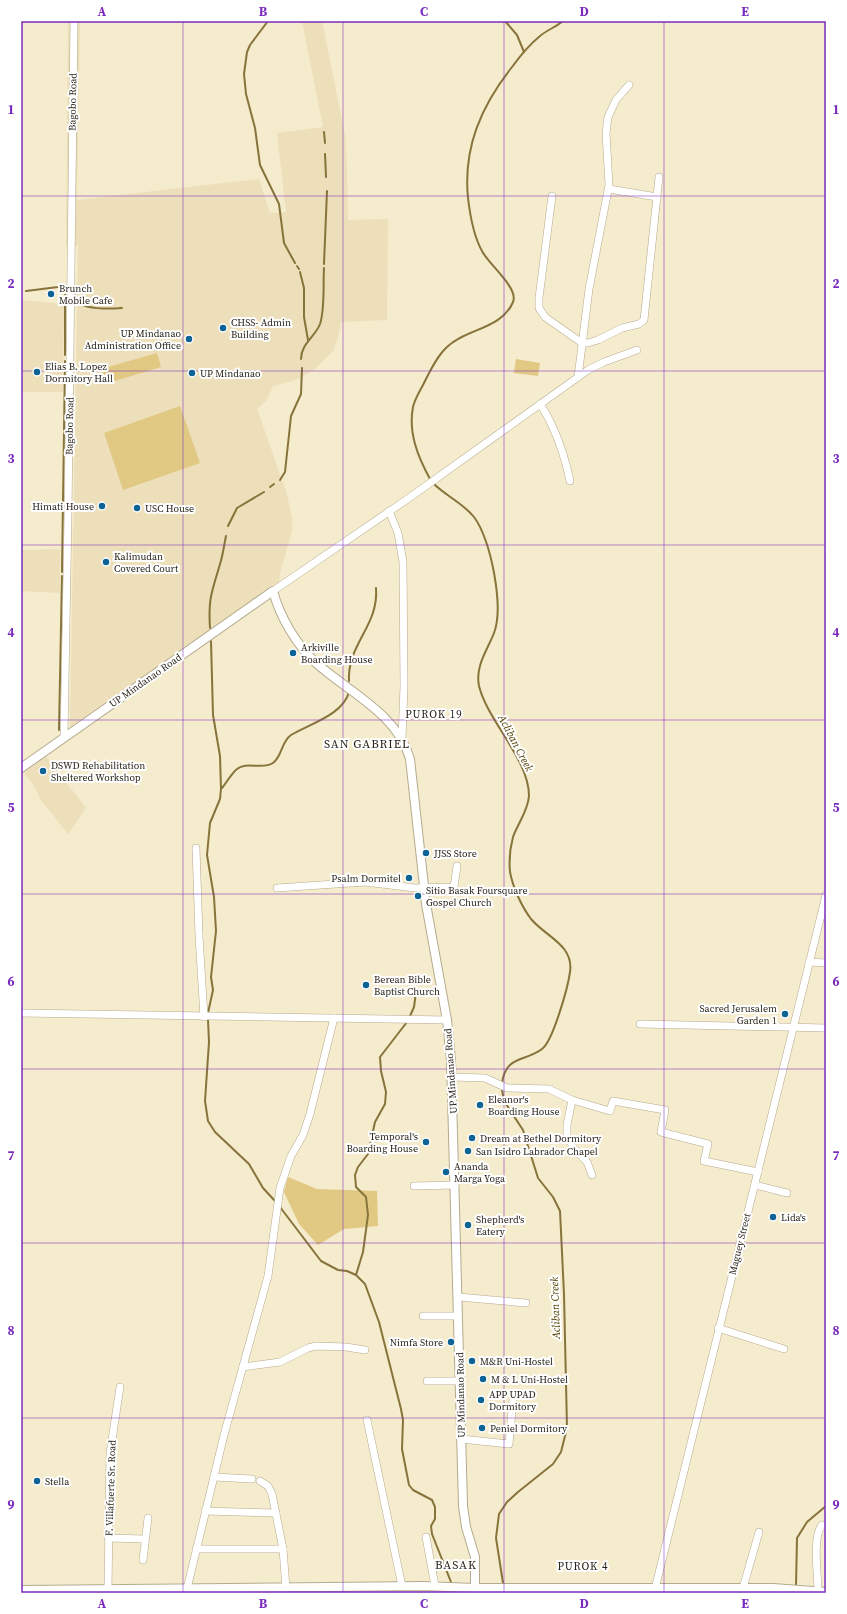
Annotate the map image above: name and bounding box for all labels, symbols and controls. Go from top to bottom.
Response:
text: A [98,3,107,20]
text: B [259,3,268,20]
text: C [420,3,428,20]
text: D [579,3,589,20]
text: E [741,3,749,20]
street label: Bagobo Road [65,73,80,131]
text: 1 [7,101,15,118]
text: 1 [832,101,840,118]
text: 2 [7,275,15,292]
text: 2 [832,275,840,292]
place label: Brunch Mobile Cafe [59,282,112,307]
marker: Brunch Mobile Cafe [46,289,56,299]
place label: CHSS- Admin Building [231,316,291,341]
marker: CHSS- Admin Building [218,323,228,333]
place label: UP Mindanao Administration Office [85,327,182,352]
marker: UP Mindanao Administration Office [184,334,194,344]
place label: Elias B. Lopez Dormitory Hall [45,360,113,385]
marker: Elias B. Lopez Dormitory Hall [32,367,42,377]
place label: UP Mindanao [200,367,261,380]
marker: UP Mindanao [187,368,197,378]
street label: Bagobo Road [62,397,77,455]
text: 3 [7,450,15,467]
text: 3 [832,450,840,467]
place label: Himati House [32,500,94,513]
marker: Himati House [97,501,107,511]
place label: USC House [145,502,194,515]
marker: USC House [132,503,142,513]
place label: Kalimudan Covered Court [114,550,179,575]
marker: Kalimudan Covered Court [101,557,111,567]
text: 4 [7,624,15,641]
text: 4 [832,624,840,641]
place label: Arkiville Boarding House [301,641,373,666]
marker: Arkiville Boarding House [288,648,298,658]
street label: UP Mindanao Road [107,650,184,710]
district label: PUROK 19 [405,707,463,722]
water label: Acliban Creek [494,711,537,775]
district label: SAN GABRIEL [324,736,410,752]
place label: DSWD Rehabilitation Sheltered Workshop [51,759,145,784]
marker: DSWD Rehabilitation Sheltered Workshop [38,766,48,776]
text: 5 [7,799,15,816]
text: 5 [832,799,840,816]
place label: JJSS Store [433,847,477,860]
marker: JJSS Store [421,848,431,858]
place label: Psalm Dormitel [331,872,401,885]
marker: Psalm Dormitel [404,873,414,883]
place label: Sitio Basak Foursquare Gospel Church [426,884,528,909]
marker: Sitio Basak Foursquare Gospel Church [413,891,423,901]
text: 6 [7,973,15,990]
place label: Berean Bible Baptist Church [374,973,440,998]
text: 6 [832,973,840,990]
marker: Berean Bible Baptist Church [361,980,371,990]
place label: Sacred Jerusalem Garden 1 [699,1002,777,1027]
marker: Sacred Jerusalem Garden 1 [780,1009,790,1019]
street label: UP Mindanao Road [441,1027,460,1114]
place label: Eleanor's Boarding House [488,1093,560,1118]
marker: Eleanor's Boarding House [475,1100,485,1110]
place label: Temporal's Boarding House [346,1130,418,1155]
place label: Dream at Bethel Dormitory [480,1132,602,1145]
marker: Dream at Bethel Dormitory [467,1133,477,1143]
marker: Temporal's Boarding House [421,1137,431,1147]
place label: San Isidro Labrador Chapel [476,1145,598,1158]
marker: San Isidro Labrador Chapel [463,1146,473,1156]
text: 7 [7,1147,15,1164]
text: 7 [832,1147,840,1164]
place label: Ananda Marga Yoga [454,1160,506,1185]
marker: Ananda Marga Yoga [441,1167,451,1177]
street label: Maguey Street [726,1211,754,1276]
place label: Lida's [781,1211,806,1224]
marker: Lida's [768,1212,778,1222]
place label: Shepherd's Eatery [476,1213,524,1238]
marker: Shepherd's Eatery [463,1220,473,1230]
water label: Acliban Creek [547,1276,564,1340]
text: 8 [7,1322,15,1339]
text: 8 [832,1322,840,1339]
place label: Nimfa Store [390,1336,443,1349]
marker: Nimfa Store [446,1337,456,1347]
street label: UP Mindanao Road [453,1352,468,1438]
place label: M&R Uni-Hostel [480,1355,553,1368]
marker: M&R Uni-Hostel [467,1356,477,1366]
place label: M & L Uni-Hostel [491,1373,568,1386]
marker: M & L Uni-Hostel [478,1374,488,1384]
place label: APP UPAD Dormitory [489,1388,537,1413]
marker: APP UPAD Dormitory [476,1395,486,1405]
place label: Peniel Dormitory [490,1422,568,1435]
marker: Peniel Dormitory [477,1423,487,1433]
street label: F. Villafuerte Sr. Road [102,1439,119,1536]
place label: Stella [45,1475,70,1488]
marker: Stella [32,1476,42,1486]
text: 9 [7,1496,15,1513]
text: 9 [832,1496,840,1513]
district label: BASAK [435,1557,477,1573]
district label: PUROK 4 [558,1559,608,1574]
text: A [98,1595,107,1612]
text: B [259,1595,268,1612]
text: C [420,1595,428,1612]
text: D [579,1595,589,1612]
text: E [741,1595,749,1612]

